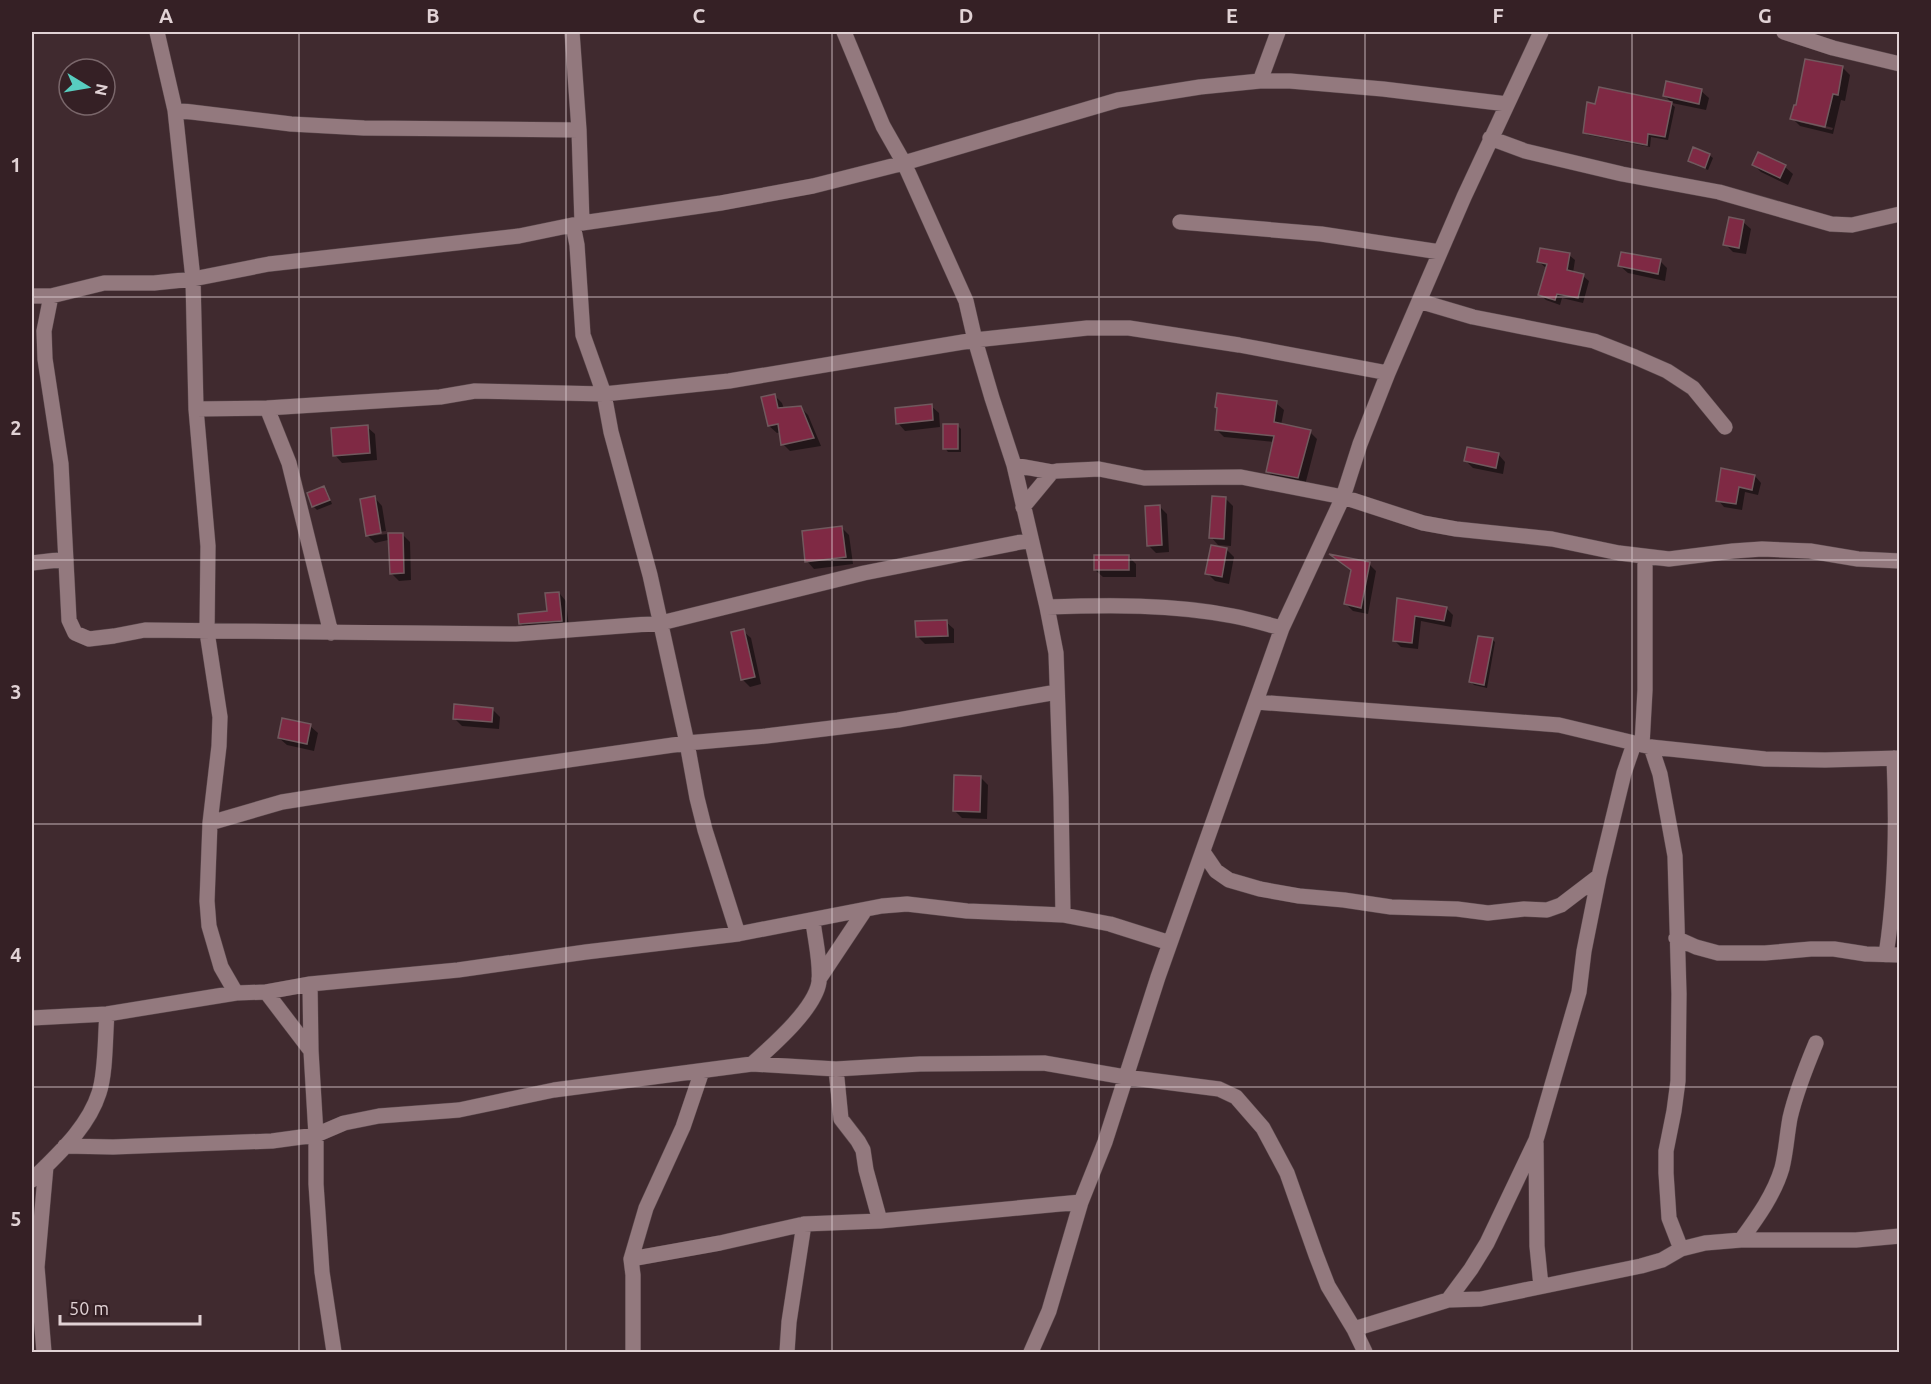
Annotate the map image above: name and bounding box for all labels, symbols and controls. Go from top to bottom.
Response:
text: A [159,4,173,27]
text: B [426,4,440,27]
text: C [693,4,706,27]
text: D [959,4,973,27]
text: E [1226,4,1238,27]
text: F [1492,4,1504,27]
text: G [1758,4,1772,27]
north arrow [57,57,117,117]
text: N [92,82,112,97]
text: 1 [10,153,22,176]
text: 2 [10,416,22,439]
text: 3 [10,680,22,703]
text: 4 [10,943,22,966]
text: 5 [10,1207,22,1230]
scale bar [60,1288,200,1326]
text: 50 m [69,1298,109,1318]

